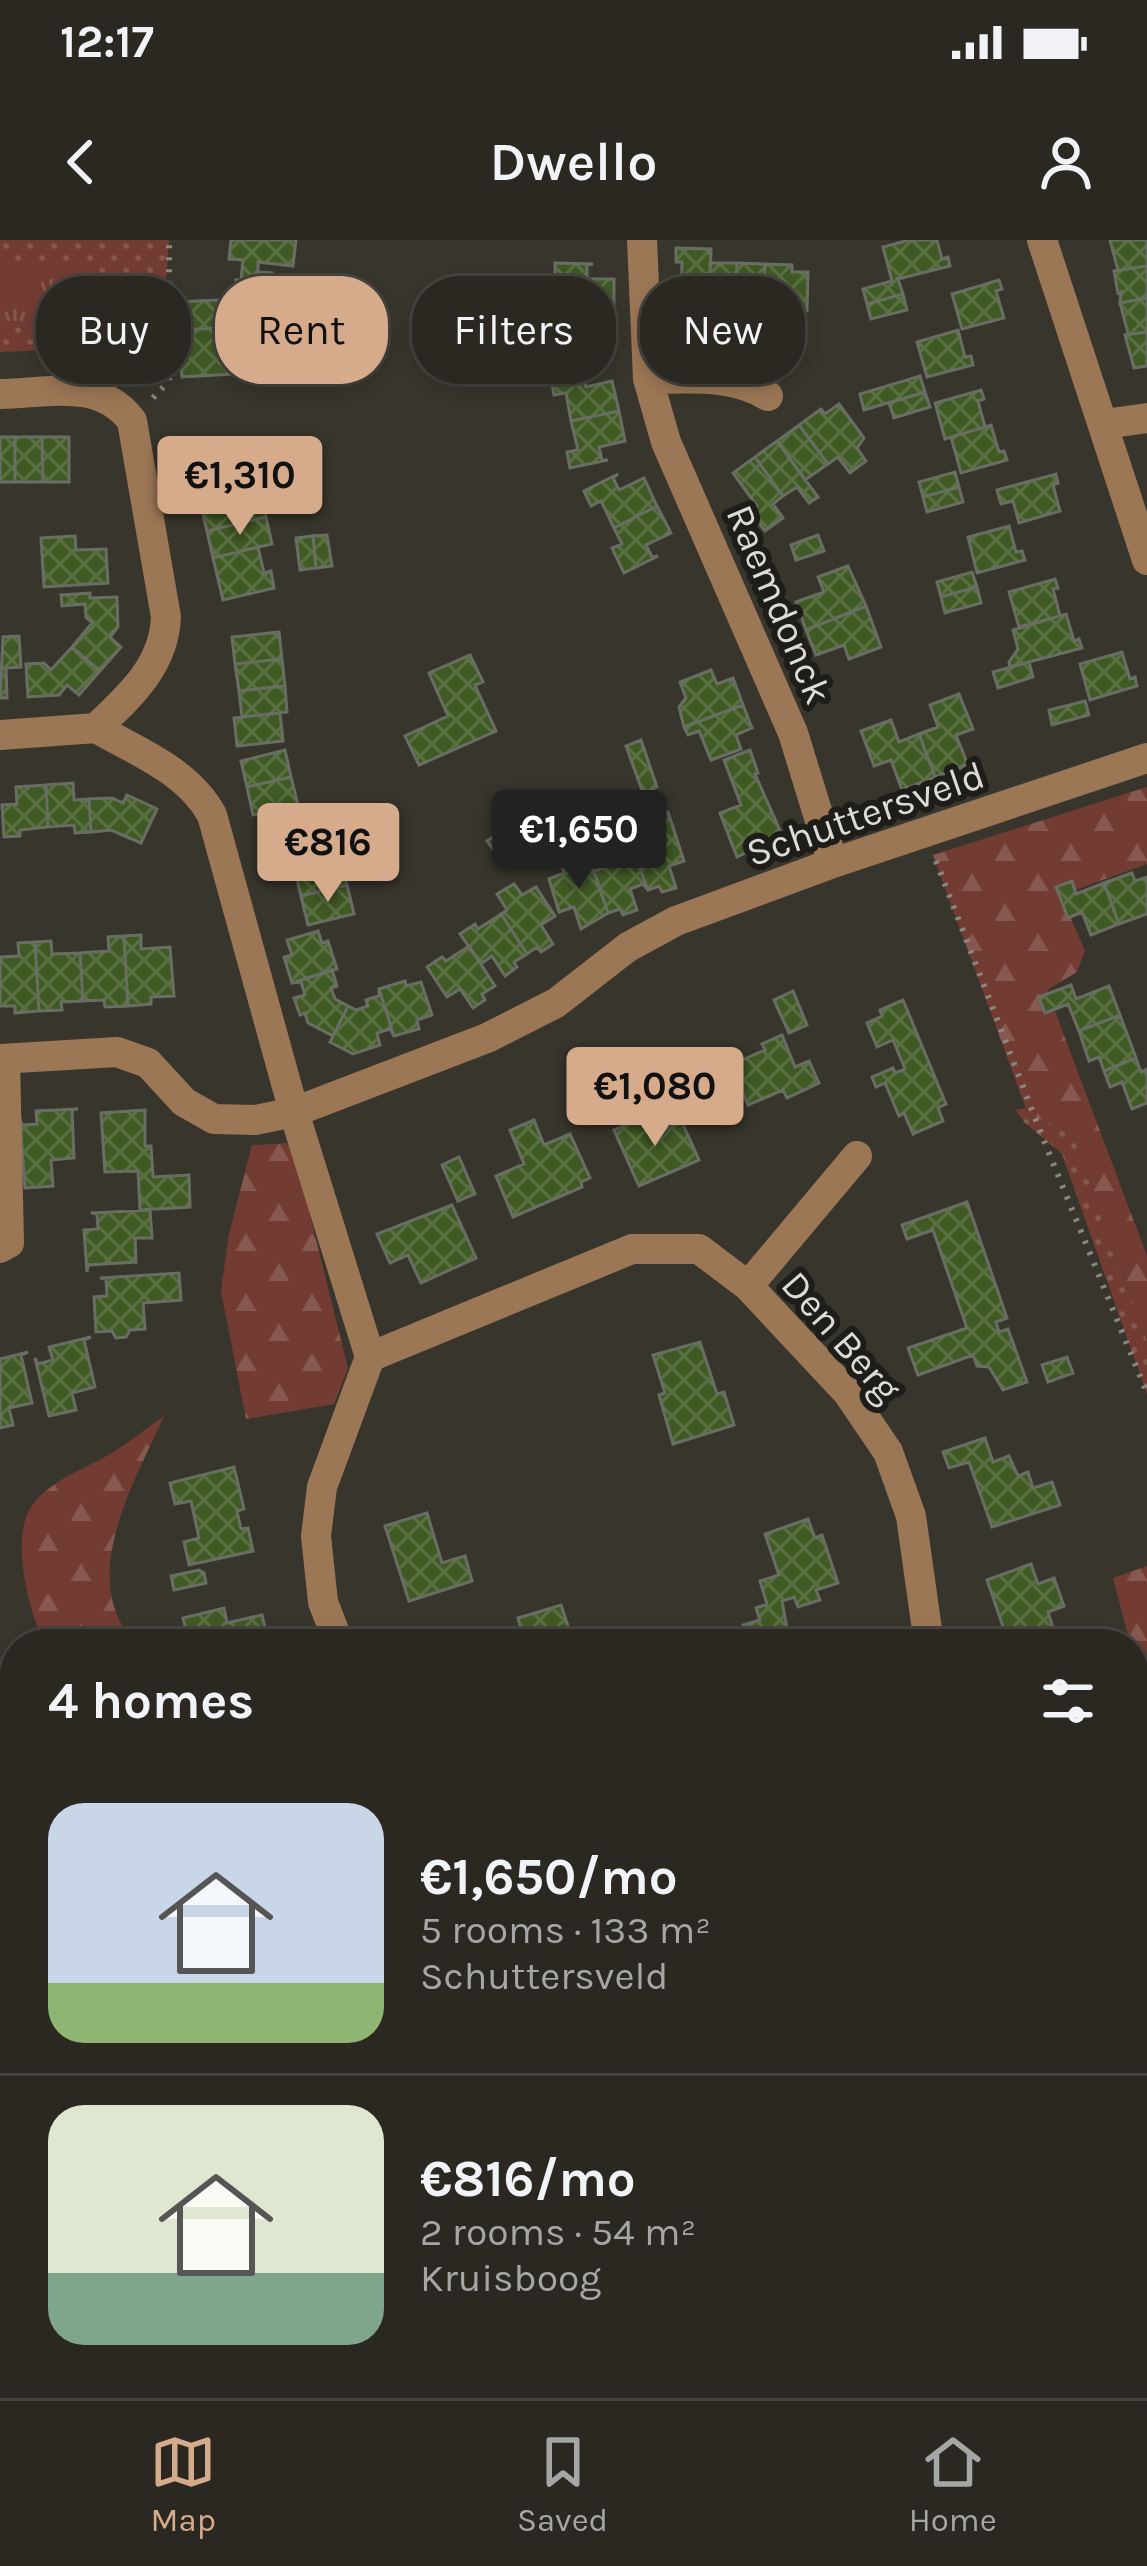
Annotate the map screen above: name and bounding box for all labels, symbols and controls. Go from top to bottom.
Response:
text: 12:17 [60,16,154,68]
icon: back [48,129,114,195]
icon: person [1033,129,1099,195]
text: Dwello [490,130,657,194]
chip: Buy [36,276,191,384]
chip: Rent [215,276,388,384]
chip: Filters [412,276,616,384]
chip: New [640,276,805,384]
pin: €1,310 [142,436,338,538]
text: €1,310 [184,452,296,498]
street label: Raemdonck [717,498,842,711]
street label: Schuttersveld [740,752,990,876]
pin: €1,650 [481,790,677,892]
pin: €816 [257,803,399,905]
text: €1,650 [519,806,639,852]
text: €816 [284,819,372,865]
pin: €1,080 [557,1047,753,1149]
text: €1,080 [593,1063,717,1109]
street label: Den Berg [772,1262,911,1411]
icon: filters [1035,1668,1101,1734]
text: 4 homes [48,1671,254,1731]
text: €1,650/mo [420,1847,678,1907]
icon: home [144,1851,288,1995]
text: 5 rooms · 133 m² [420,1907,711,1953]
text: Schuttersveld [420,1953,668,1999]
text: €816/mo [420,2149,636,2209]
icon: home [144,2153,288,2297]
text: 2 rooms · 54 m² [420,2209,696,2255]
text: Kruisboog [420,2255,601,2301]
tab: Map [150,2429,216,2539]
tab: Saved [517,2429,608,2539]
tab: Home [909,2429,997,2539]

